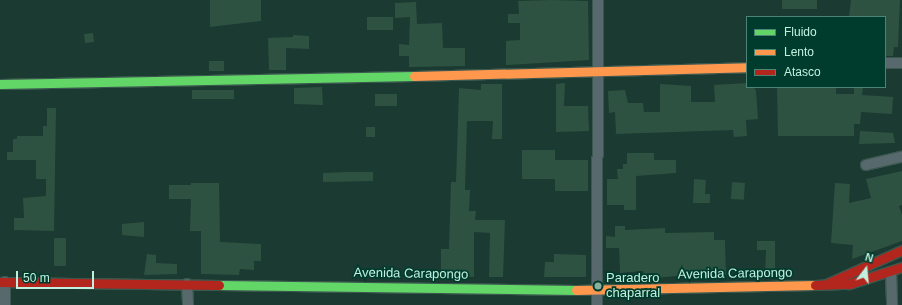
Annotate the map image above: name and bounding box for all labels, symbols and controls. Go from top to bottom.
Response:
legend [746,16,886,88]
text: Fluido [784,25,817,39]
text: Lento [784,45,814,59]
text: Atasco [784,65,821,79]
north arrow [846,249,886,289]
text: N [864,251,875,264]
scale bar [18,263,96,289]
street label: Avenida Carapongo [354,265,468,283]
street label: Avenida Carapongo [678,265,792,283]
text: 50 m [23,271,50,285]
place label: Paradero chaparral [606,271,660,302]
marker: Paradero chaparral [593,281,603,291]

